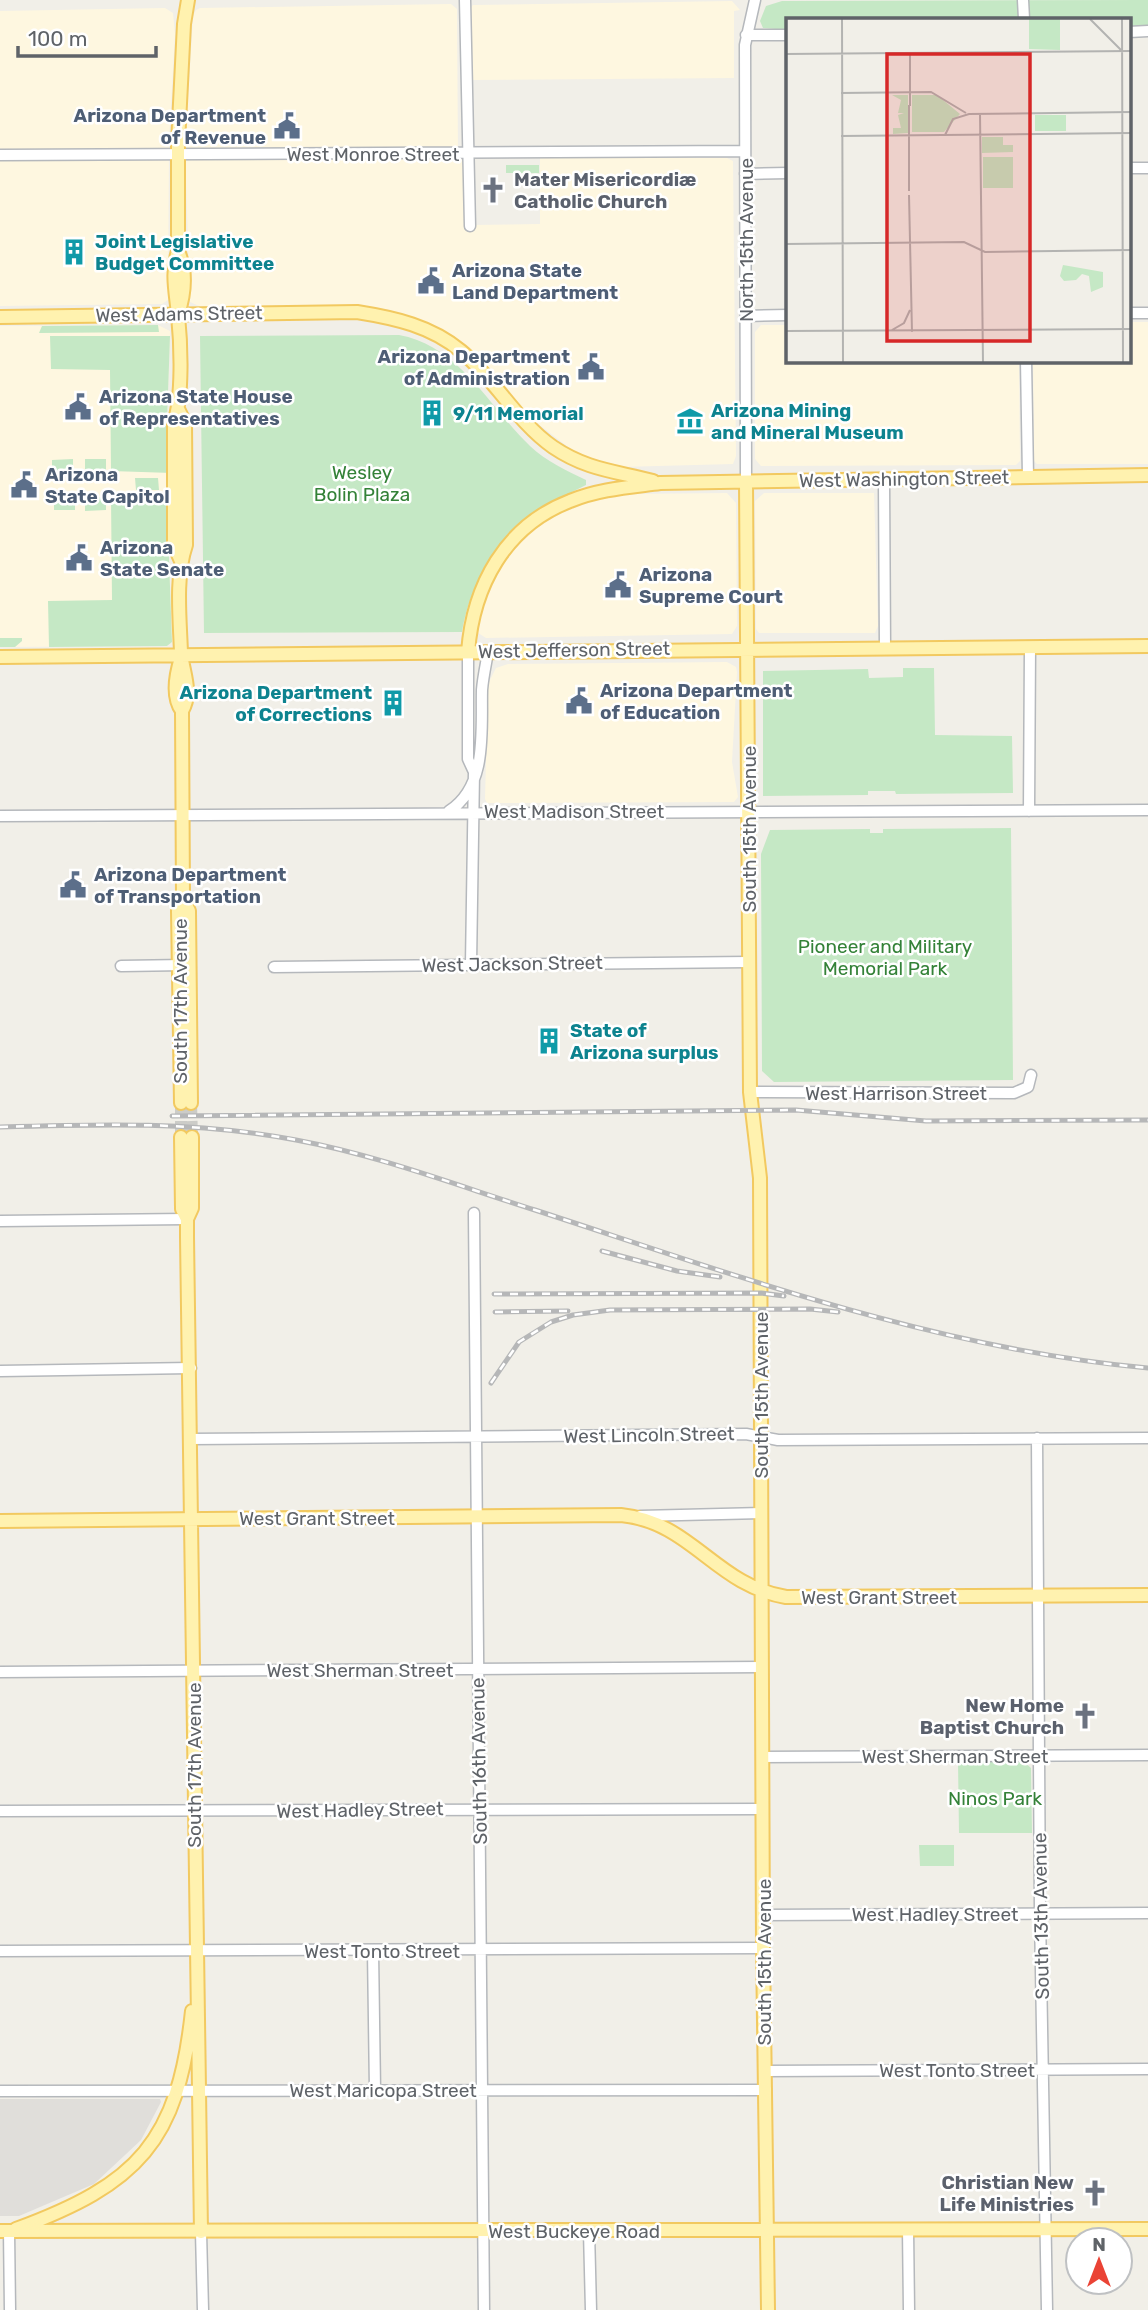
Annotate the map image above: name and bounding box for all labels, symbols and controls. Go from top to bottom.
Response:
scale bar [18,14,156,58]
inset map [786,18,1130,362]
text: 100 m [28,26,87,51]
place label: Arizona Department of Revenue [74,104,266,149]
public building icon: Arizona Department of Revenue [272,111,302,141]
street label: West Monroe Street [287,143,460,166]
street label: North 15th Avenue [735,158,758,322]
place label: Mater Misericordiæ Catholic Church [514,168,697,213]
church icon: Mater Misericordiæ Catholic Church [478,175,508,205]
place label: Joint Legislative Budget Committee [95,230,274,275]
building icon: Joint Legislative Budget Committee [59,237,89,267]
place label: Arizona State Land Department [452,259,618,304]
public building icon: Arizona State Land Department [416,266,446,296]
street label: West Adams Street [95,301,263,327]
place label: Arizona Department of Administration [378,345,570,390]
public building icon: Arizona Department of Administration [576,352,606,382]
place label: Arizona State House of Representatives [99,385,293,430]
public building icon: Arizona State House of Representatives [63,392,93,422]
building icon: 9/11 Memorial [417,398,447,428]
place label: Arizona Mining and Mineral Museum [711,399,904,444]
place label: 9/11 Memorial [453,402,584,425]
museum icon: Arizona Mining and Mineral Museum [675,406,705,436]
park label: Wesley Bolin Plaza [314,461,410,506]
place label: Arizona State Capitol [45,463,170,508]
street label: West Washington Street [799,466,1010,492]
public building icon: Arizona State Capitol [9,470,39,500]
place label: Arizona State Senate [100,536,224,581]
public building icon: Arizona State Senate [64,543,94,573]
place label: Arizona Supreme Court [639,563,783,608]
public building icon: Arizona Supreme Court [603,570,633,600]
street label: West Jefferson Street [478,637,671,663]
place label: Arizona Department of Education [600,679,793,724]
place label: Arizona Department of Corrections [180,681,372,726]
public building icon: Arizona Department of Education [564,686,594,716]
building icon: Arizona Department of Corrections [378,688,408,718]
street label: South 15th Avenue [738,746,761,912]
street label: West Madison Street [484,800,665,823]
place label: Arizona Department of Transportation [94,863,287,908]
public building icon: Arizona Department of Transportation [58,870,88,900]
street label: South 17th Avenue [169,918,192,1084]
park label: Pioneer and Military Memorial Park [798,935,972,980]
street label: West Jackson Street [421,951,603,977]
place label: State of Arizona surplus [570,1019,719,1064]
building icon: State of Arizona surplus [534,1026,564,1056]
street label: West Harrison Street [805,1082,988,1105]
street label: South 15th Avenue [750,1312,773,1478]
street label: West Lincoln Street [563,1422,735,1448]
street label: West Grant Street [239,1507,396,1530]
street label: West Grant Street [801,1586,958,1609]
street label: West Sherman Street [267,1659,454,1682]
street label: South 16th Avenue [466,1677,492,1845]
street label: South 17th Avenue [183,1682,206,1848]
place label: New Home Baptist Church [920,1694,1064,1739]
church icon: New Home Baptist Church [1070,1701,1100,1731]
street label: West Sherman Street [862,1745,1049,1768]
park label: Ninos Park [948,1787,1042,1810]
street label: West Hadley Street [276,1797,444,1823]
street label: South 13th Avenue [1028,1832,1054,2000]
street label: South 15th Avenue [753,1879,776,2045]
street label: West Hadley Street [851,1903,1019,1926]
street label: West Tonto Street [304,1940,461,1963]
street label: West Tonto Street [879,2059,1036,2082]
street label: West Maricopa Street [289,2079,477,2102]
place label: Christian New Life Ministries [940,2171,1074,2216]
church icon: Christian New Life Ministries [1080,2178,1110,2208]
street label: West Buckeye Road [488,2220,660,2243]
north arrow [1064,2226,1134,2296]
text: N [1092,2233,1106,2256]

